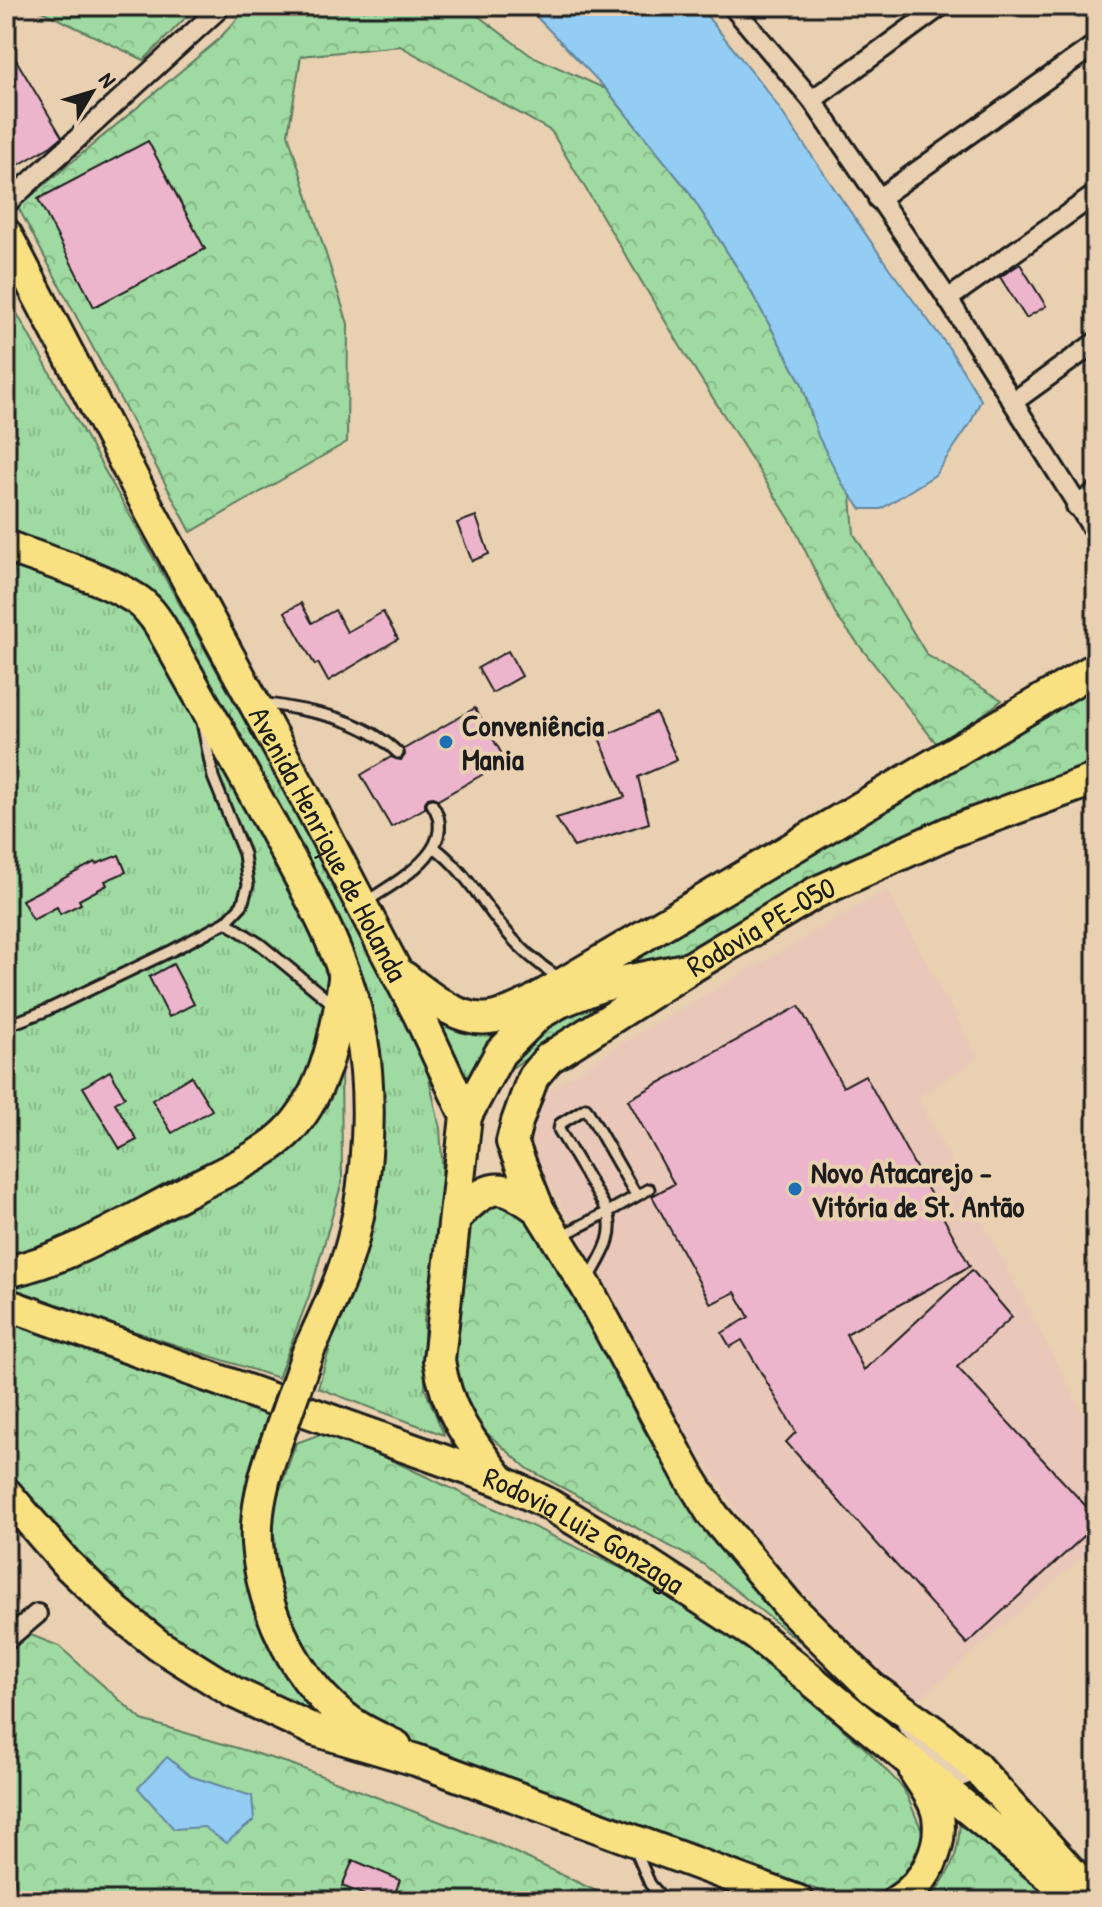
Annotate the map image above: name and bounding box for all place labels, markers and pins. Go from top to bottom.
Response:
place label: Conveniência Mania [462,705,604,779]
marker: Conveniência Mania [437,733,455,751]
place label: Novo Atacarejo - Vitória de St. Antão [811,1152,1024,1226]
marker: Novo Atacarejo - Vitória de St. Antão [786,1180,804,1198]

